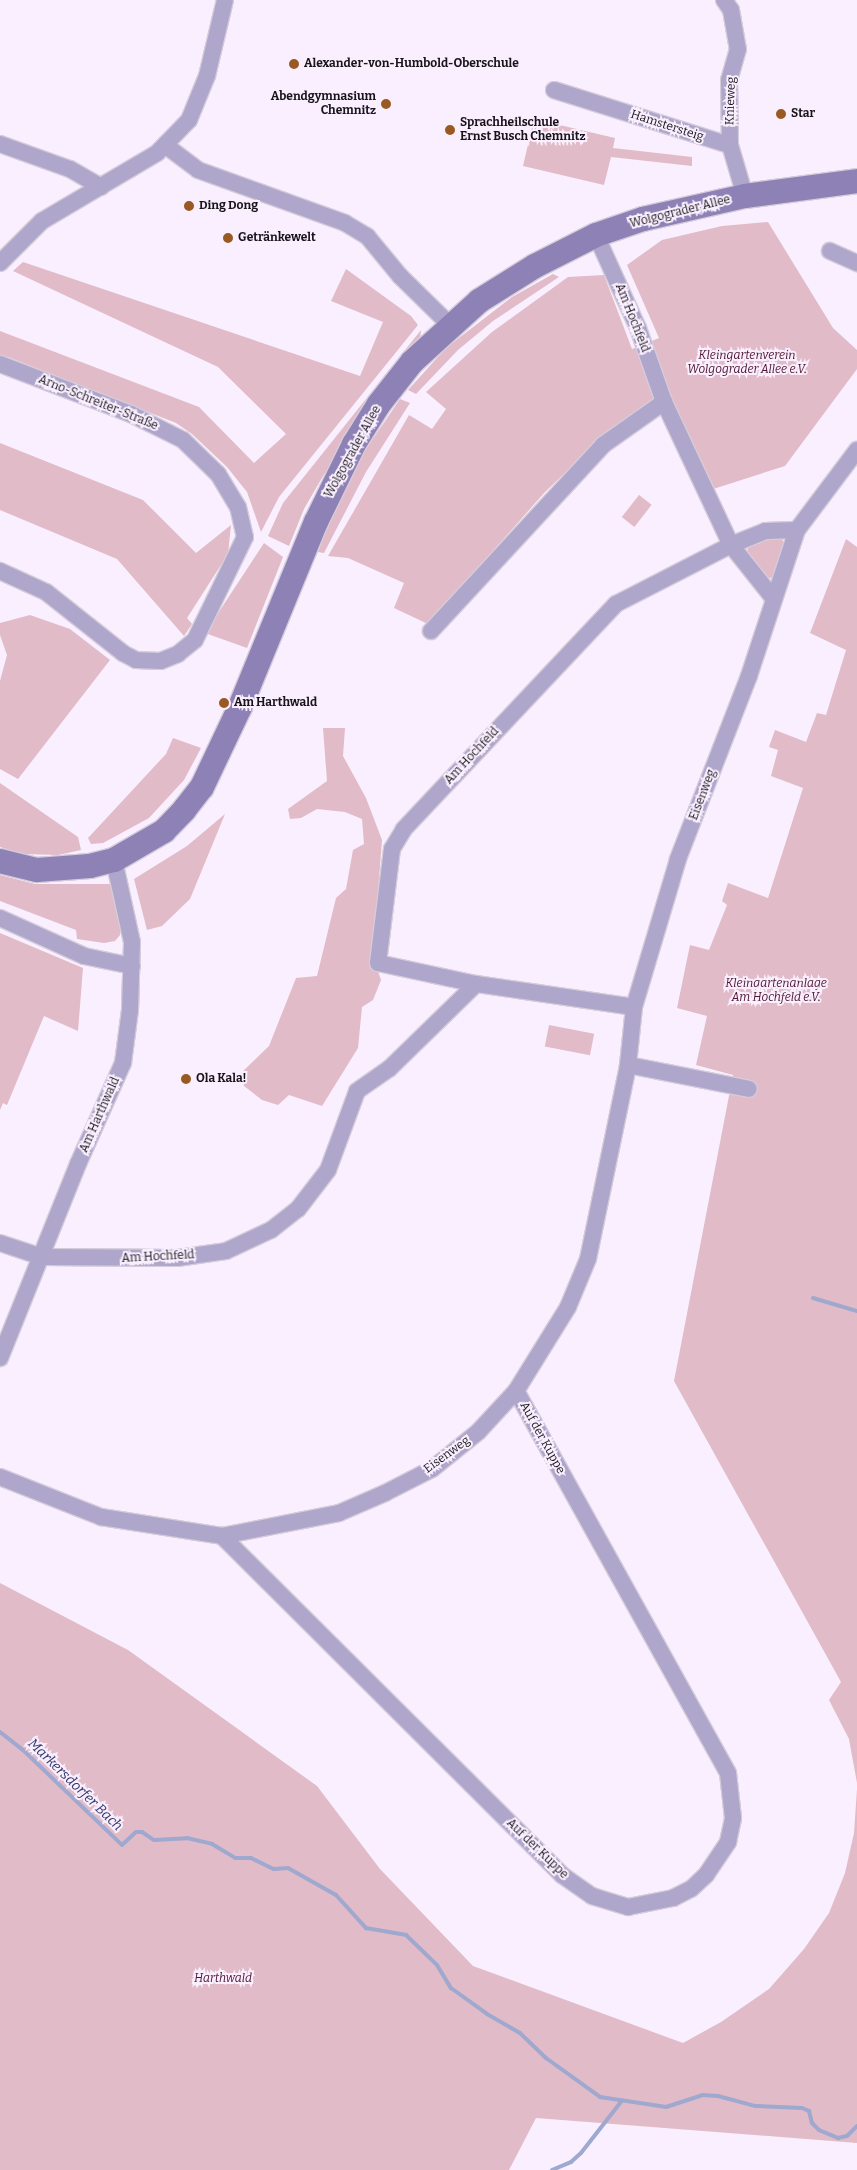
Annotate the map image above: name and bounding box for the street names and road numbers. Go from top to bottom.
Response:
street label: Knieweg [723,77,739,125]
street label: Hamstersteig [629,107,705,145]
street label: Wolgograder Allee [628,193,732,231]
street label: Am Hochfeld [612,281,652,355]
street label: Arno-Schreiter-Straße [36,372,160,434]
street label: Wolgograder Allee [322,403,384,501]
street label: Am Hochfeld [442,724,502,788]
street label: Eisenweg [687,768,719,822]
street label: Am Harthwald [77,1075,123,1155]
street label: Am Hochfeld [121,1248,195,1266]
street label: Auf der Kuppe [516,1400,568,1476]
street label: Eisenweg [421,1434,473,1476]
street label: Auf der Kuppe [503,1816,571,1882]

